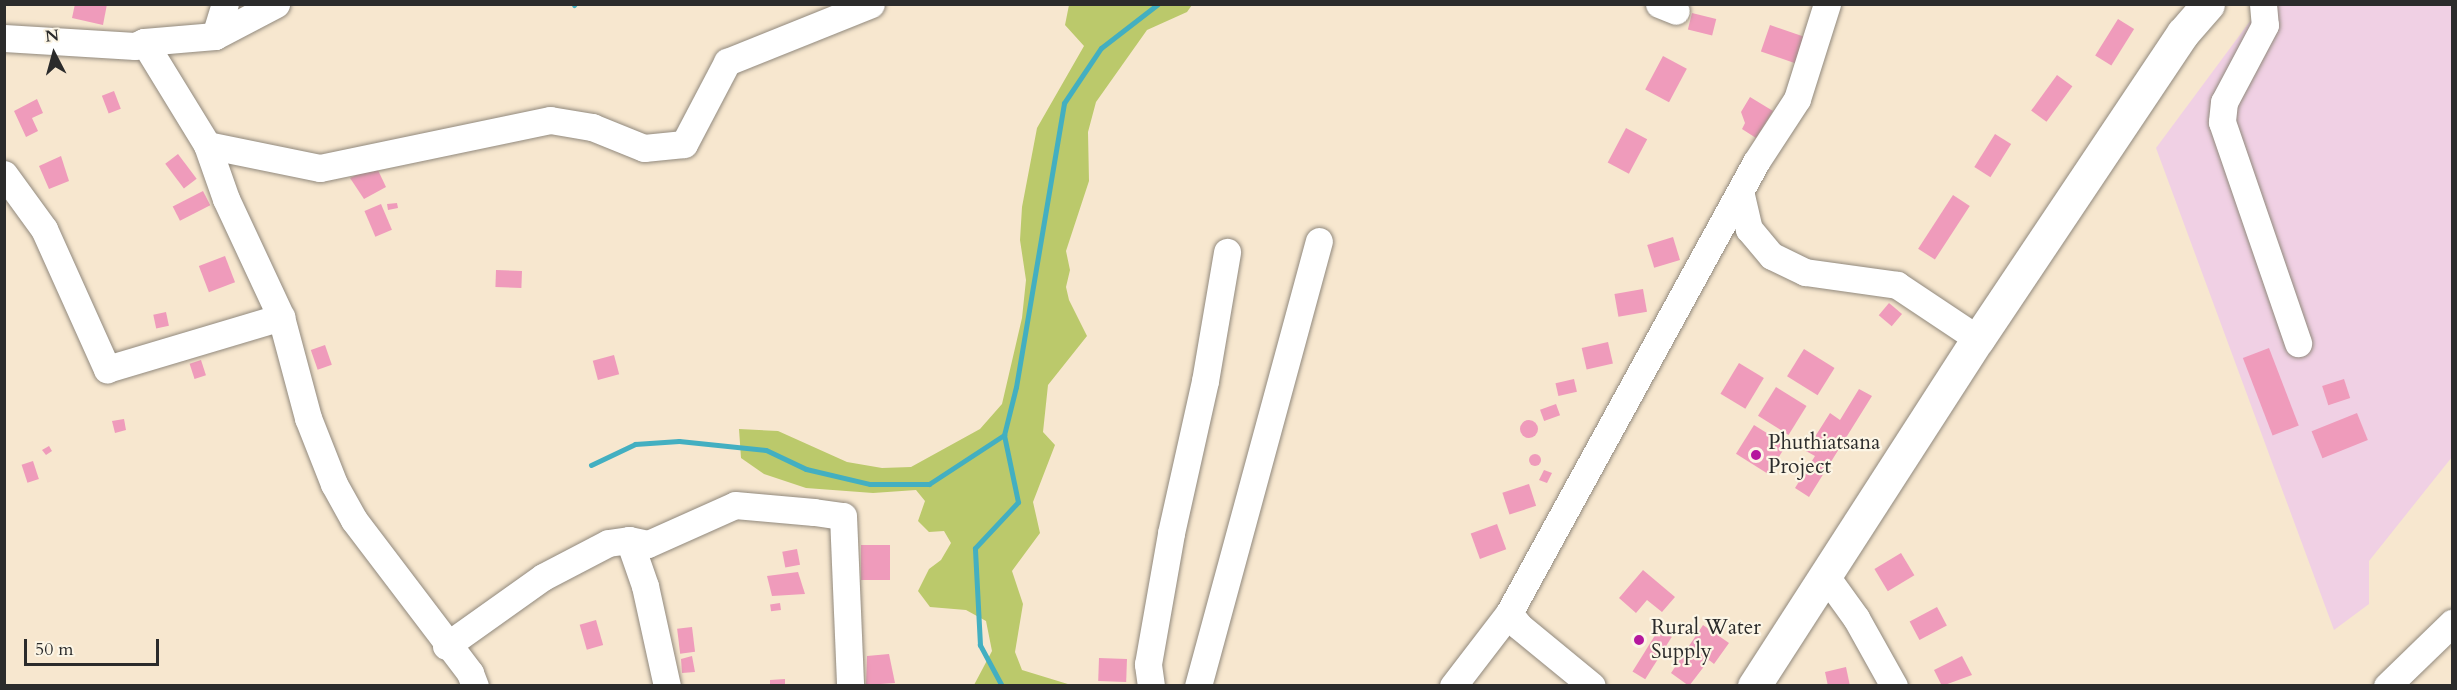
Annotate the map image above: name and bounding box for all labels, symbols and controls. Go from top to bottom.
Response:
north arrow [24,24,84,84]
text: N [44,24,60,48]
place label: Phuthiatsana Project [1768,430,1880,480]
marker: Phuthiatsana Project [1749,448,1763,462]
place label: Rural Water Supply [1651,615,1761,665]
scale bar [27,627,162,665]
marker: Rural Water Supply [1632,633,1646,647]
text: 50 m [35,637,74,662]

